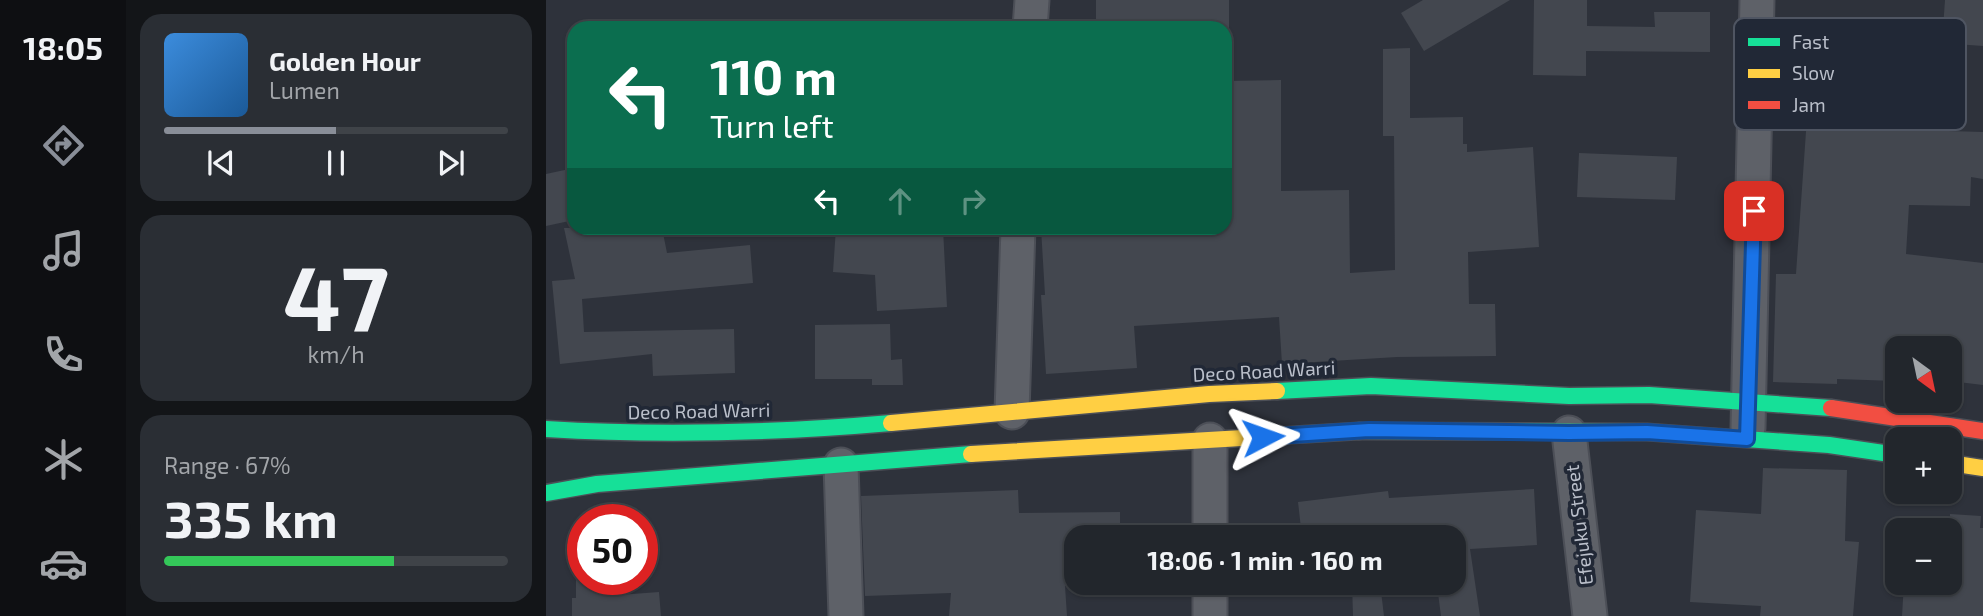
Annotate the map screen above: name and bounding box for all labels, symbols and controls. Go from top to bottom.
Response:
legend [1734,18,1966,130]
text: 18:05 [23,28,103,66]
text: Fast [1792,30,1829,53]
text: Golden Hour [269,45,421,76]
text: 110 m [710,46,837,105]
icon: left [595,49,686,140]
text: Slow [1792,61,1835,84]
text: Lumen [269,76,340,104]
text: Jam [1792,93,1826,116]
text: Turn left [710,106,834,144]
icon: directions [39,121,88,170]
icon: previous [202,144,240,182]
icon: pause [317,144,355,182]
icon: next [432,144,470,182]
pin [1724,181,1784,241]
icon: left [808,182,846,220]
icon: ahead [881,182,919,220]
icon: right [954,182,992,220]
icon: arrive [1735,192,1773,230]
icon: music [39,226,88,275]
text: 47 [283,240,389,349]
icon: phone [39,330,88,379]
north arrow [1885,336,1962,413]
map controls [1885,336,1962,595]
text: km/h [307,340,365,368]
street label: Deco Road Warri [1192,355,1336,386]
street label: Deco Road Warri [627,398,771,423]
position arrow [1226,400,1300,474]
button: + [1885,427,1962,504]
icon: climate [39,435,88,484]
text: Range · 67% [164,451,290,479]
street label: Efejuku Street [1560,464,1597,587]
text: 335 km [164,486,338,548]
speed limit sign: 50 [567,504,658,595]
button: − [1885,518,1962,595]
icon: car [39,539,88,588]
text: 18:06 · 1 min · 160 m [1147,544,1383,575]

